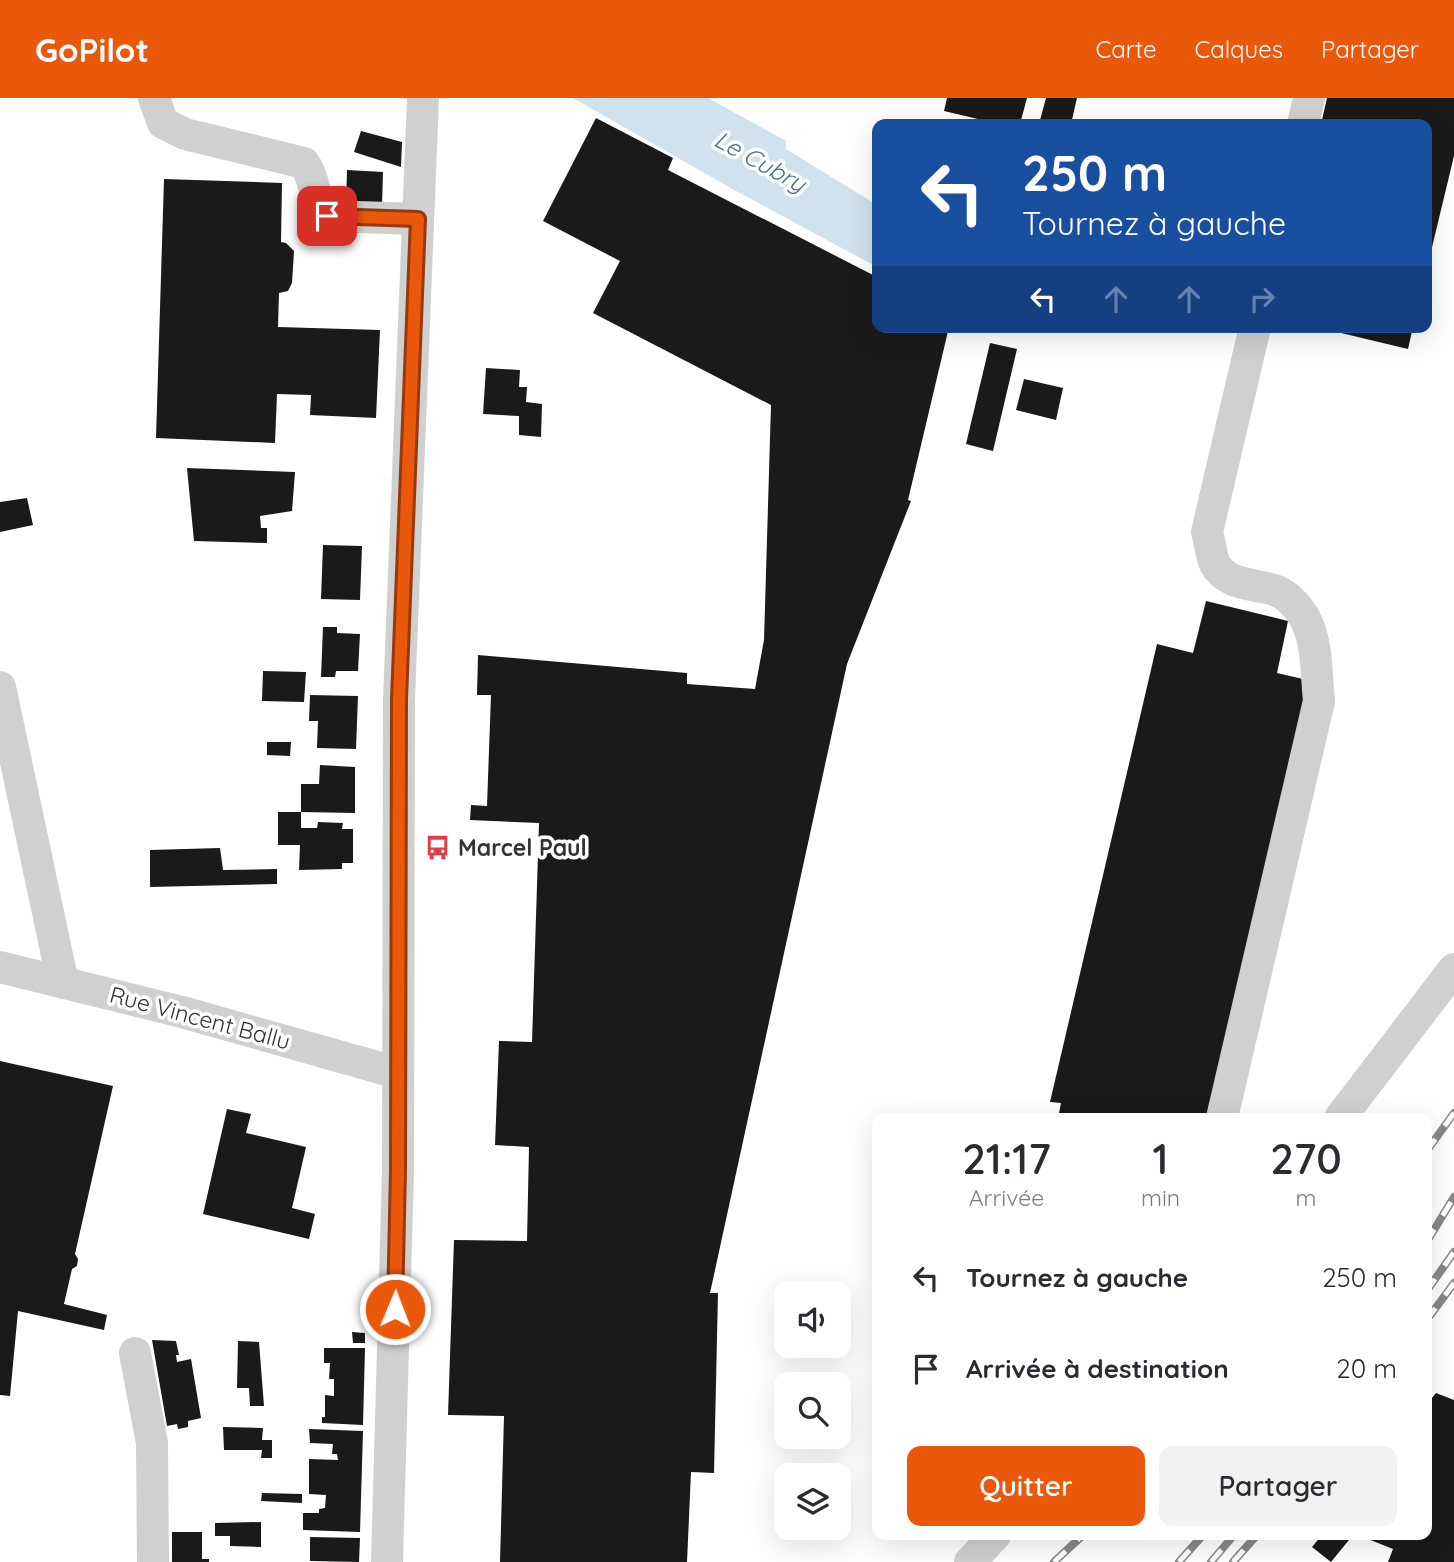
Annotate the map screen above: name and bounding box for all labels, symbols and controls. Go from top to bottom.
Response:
text: GoPilot [35,29,149,70]
text: Carte [1095,34,1157,64]
text: Calques [1195,34,1283,64]
text: Partager [1321,34,1419,64]
water label: Le Cubry [710,124,813,199]
text: 250 m [1022,142,1167,203]
icon: left [907,147,998,238]
pin [297,186,357,246]
icon: arrive [308,197,346,235]
text: Tournez à gauche [1022,203,1286,243]
icon: left [1024,280,1062,318]
icon: ahead [1097,280,1135,318]
icon: ahead [1170,280,1208,318]
icon: right [1243,280,1281,318]
place label: Marcel Paul [458,833,587,862]
bus stop icon: Marcel Paul [424,834,452,862]
street label: Rue Vincent Ballu [107,979,294,1056]
text: 21:17 [962,1132,1051,1185]
text: 1 [1153,1132,1169,1185]
text: 270 [1270,1132,1342,1185]
text: Arrivée [969,1183,1044,1212]
text: min [1141,1183,1180,1212]
text: m [1296,1183,1317,1212]
icon: left [907,1259,945,1297]
text: Tournez à gauche [966,1261,1188,1294]
text: 250 m [1322,1261,1397,1294]
position arrow [358,1272,432,1346]
map controls [774,1281,851,1540]
button: sound [774,1281,851,1358]
icon: arrive [907,1350,945,1388]
text: Arrivée à destination [966,1352,1229,1385]
text: 20 m [1336,1352,1397,1385]
button: search [774,1372,851,1449]
button: Quitter [907,1446,1145,1526]
button: Partager [1159,1446,1397,1526]
button: layers [774,1463,851,1540]

